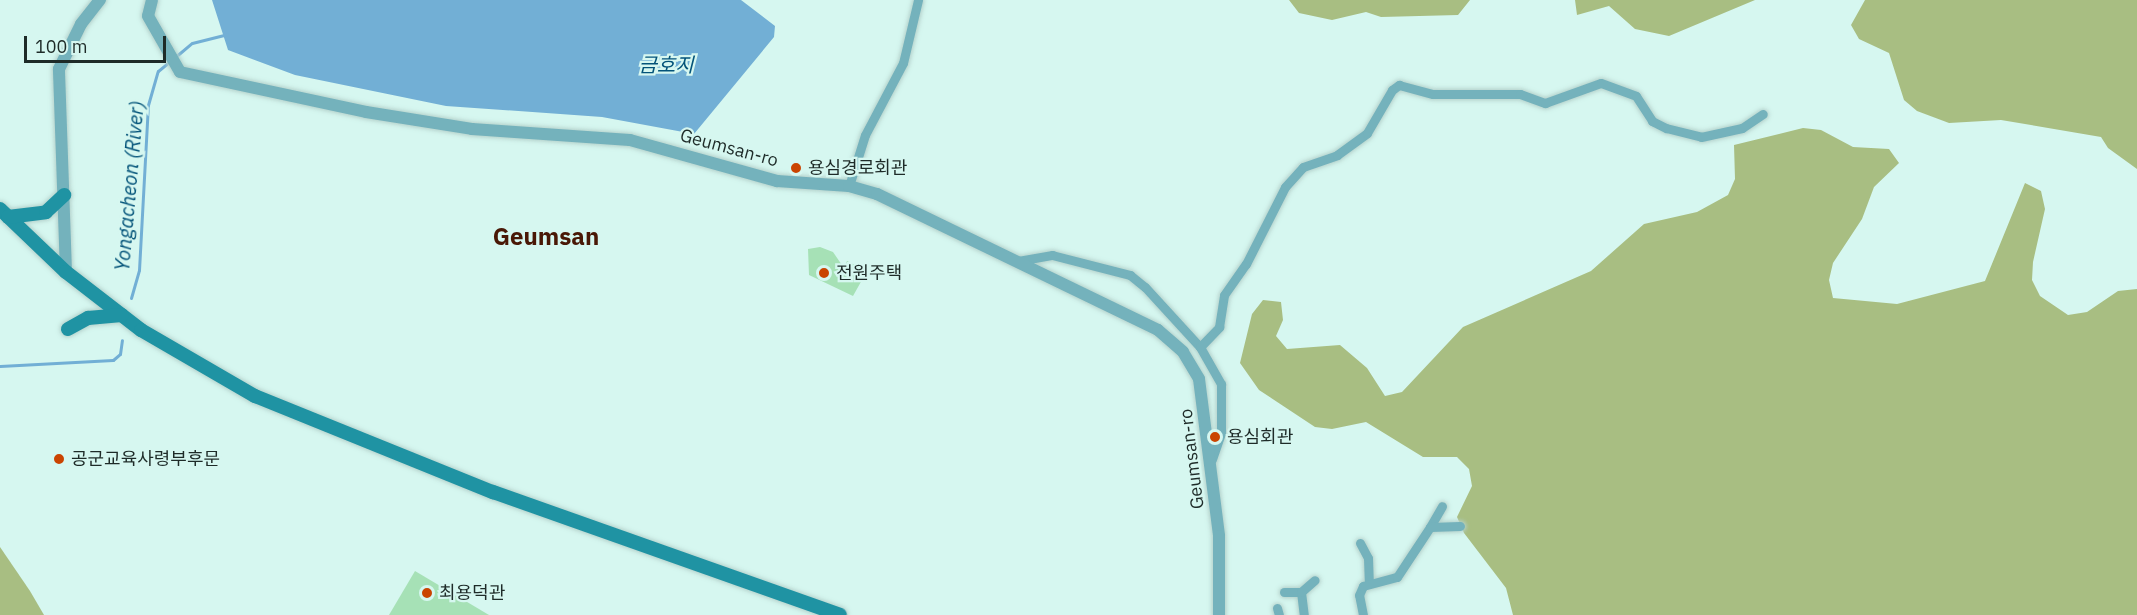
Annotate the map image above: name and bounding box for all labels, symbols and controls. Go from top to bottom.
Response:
scale bar [27,24,170,62]
text: 100 m [35,35,87,58]
water label: 금호지 [638,52,694,76]
water label: Yongacheon (River) [110,100,148,272]
street label: Geumsan-ro [678,125,780,171]
place label: 용심경로회관 [808,157,907,179]
marker: 용심경로회관 [789,161,803,175]
district label: Geumsan [493,223,599,251]
place label: 전원주택 [836,262,902,284]
marker: 전원주택 [817,266,831,280]
street label: Geumsan-ro [1175,408,1209,510]
place label: 용심회관 [1227,426,1293,448]
marker: 용심회관 [1208,430,1222,444]
place label: 공군교육사령부후문 [71,448,220,470]
marker: 공군교육사령부후문 [52,452,66,466]
place label: 최용덕관 [439,582,505,604]
marker: 최용덕관 [420,586,434,600]

